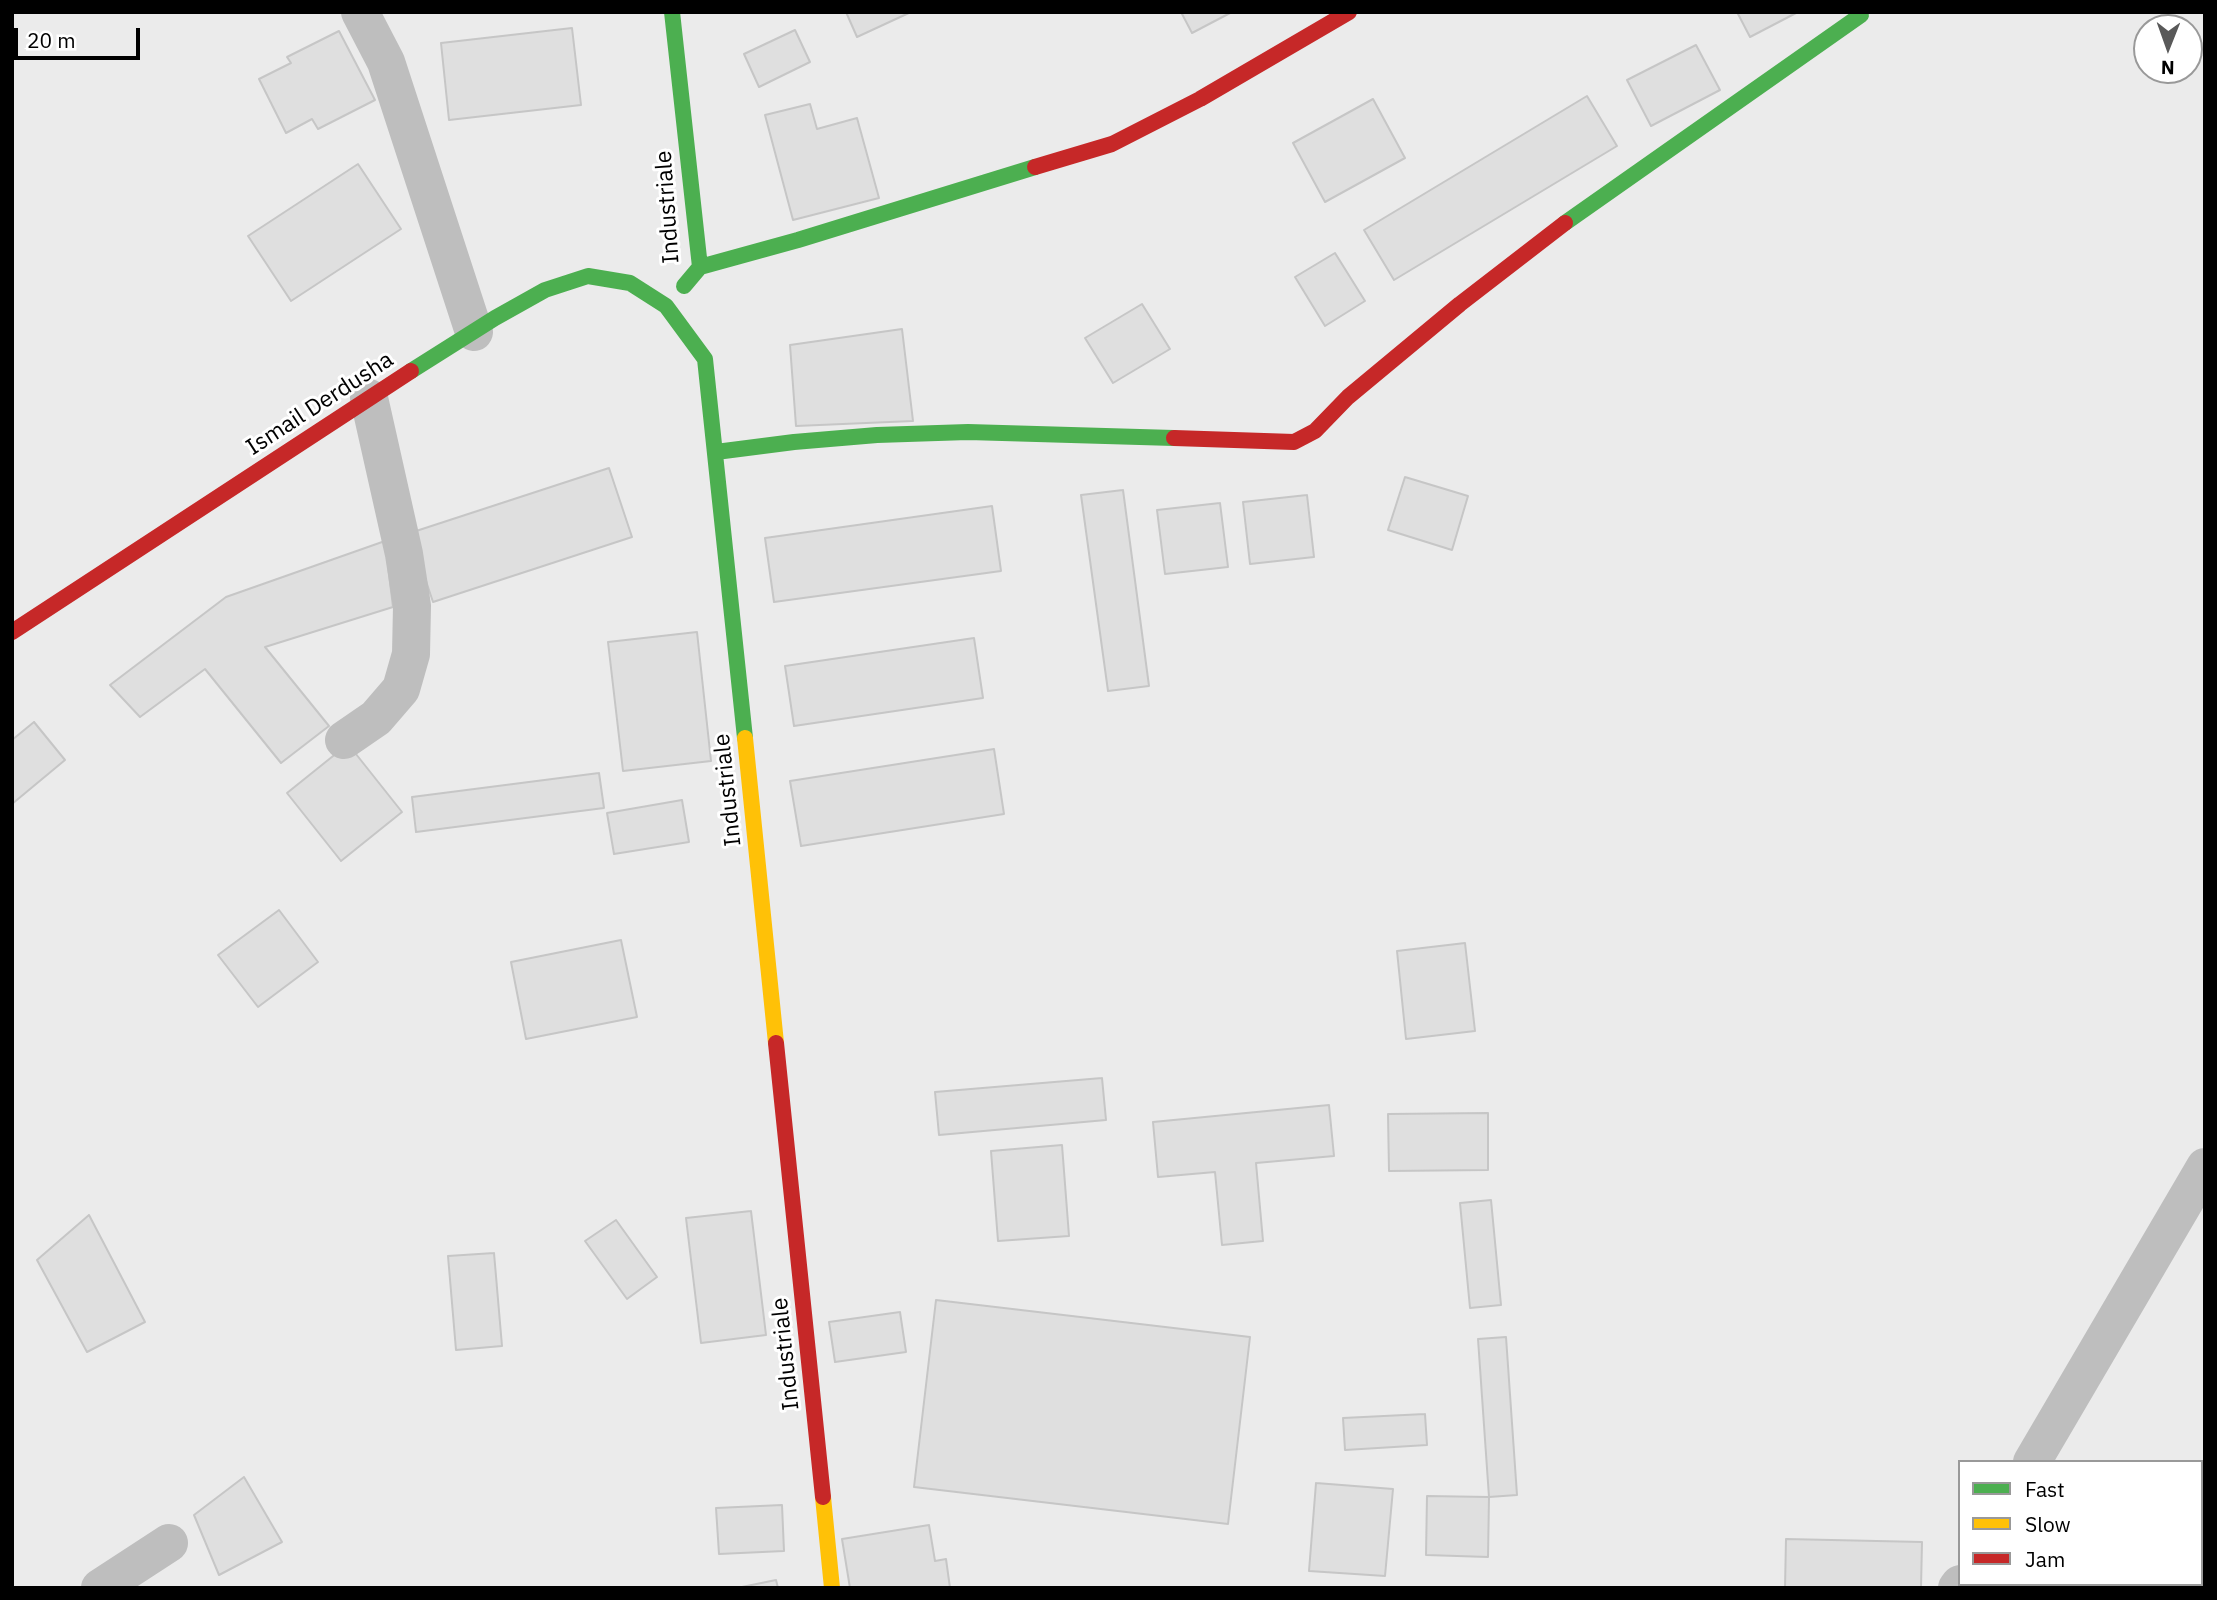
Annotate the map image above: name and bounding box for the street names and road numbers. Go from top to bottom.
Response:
street label: Industriale [650,150,686,264]
street label: Ismail Derdusha [241,346,399,462]
street label: Industriale [708,732,748,848]
street label: Industriale [766,1296,806,1412]

